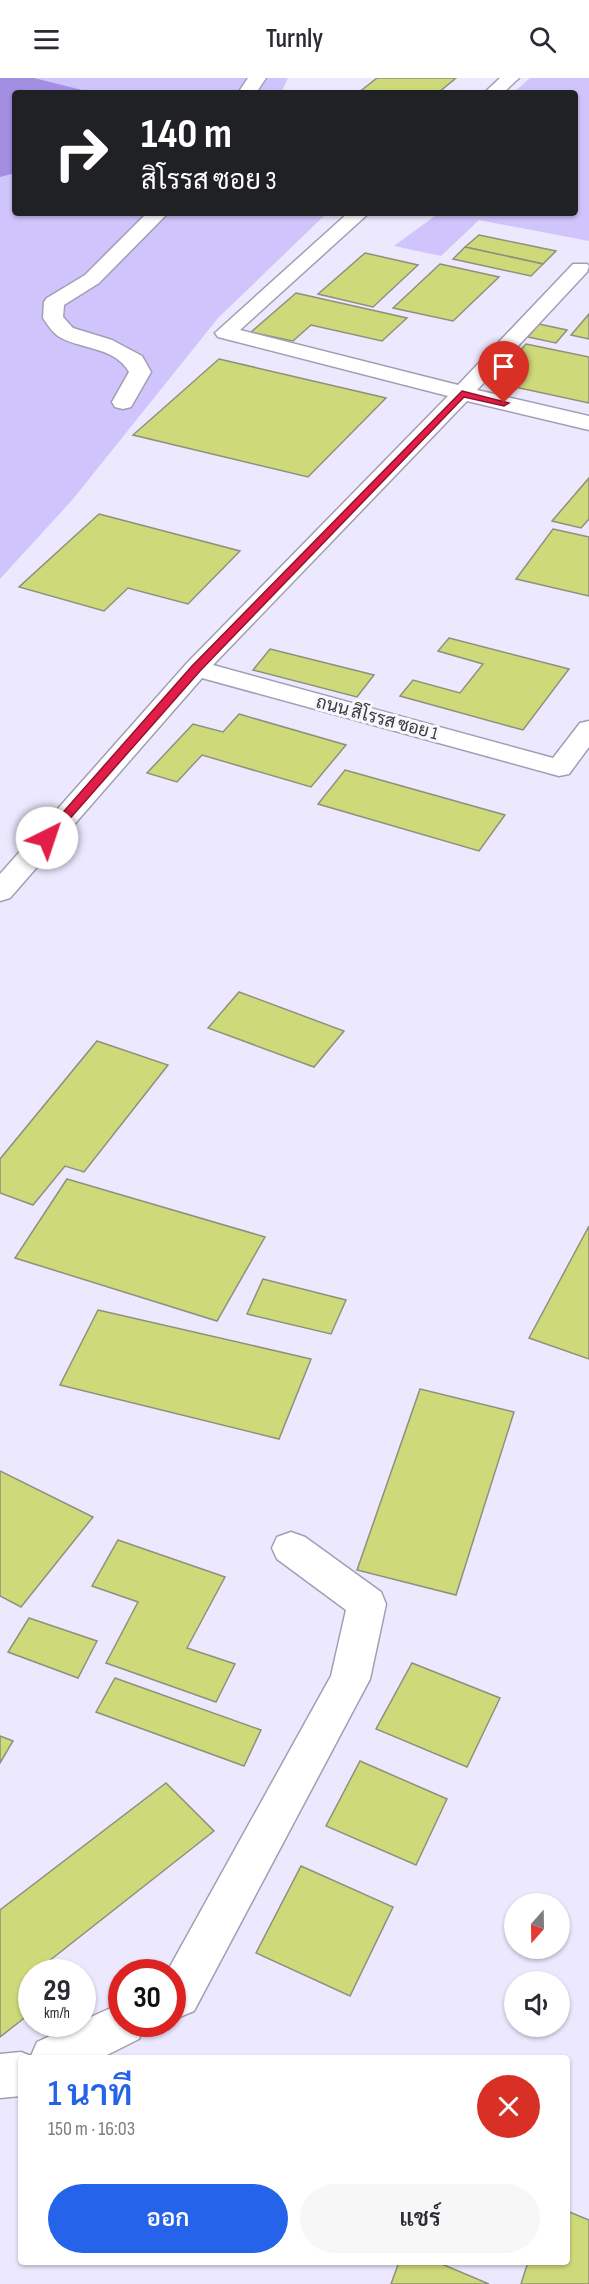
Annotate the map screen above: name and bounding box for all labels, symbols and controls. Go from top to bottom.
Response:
icon: menu [30,23,63,56]
text: Turnly [266,23,323,55]
icon: search [526,23,559,56]
text: 140 m [141,109,232,160]
icon: right [42,114,120,192]
text: สิโรรส ซอย 3 [141,165,277,197]
pin [478,341,529,403]
icon: arrive [487,350,520,383]
street label: ถนน สิโรรส ซอย 1 [314,689,442,745]
position arrow [15,806,79,870]
north arrow [504,1893,570,1959]
map controls [504,1893,570,2037]
speed limit sign: 30 [108,1959,186,2037]
button: sound [504,1971,570,2037]
text: 29 [43,1973,71,2009]
text: km/h [44,2004,70,2023]
text: 1 นาที [48,2073,133,2116]
button: close [477,2075,540,2138]
text: 150 m · 16:03 [48,2117,135,2141]
button: ออก [48,2184,288,2253]
button: แชร์ [300,2184,540,2253]

